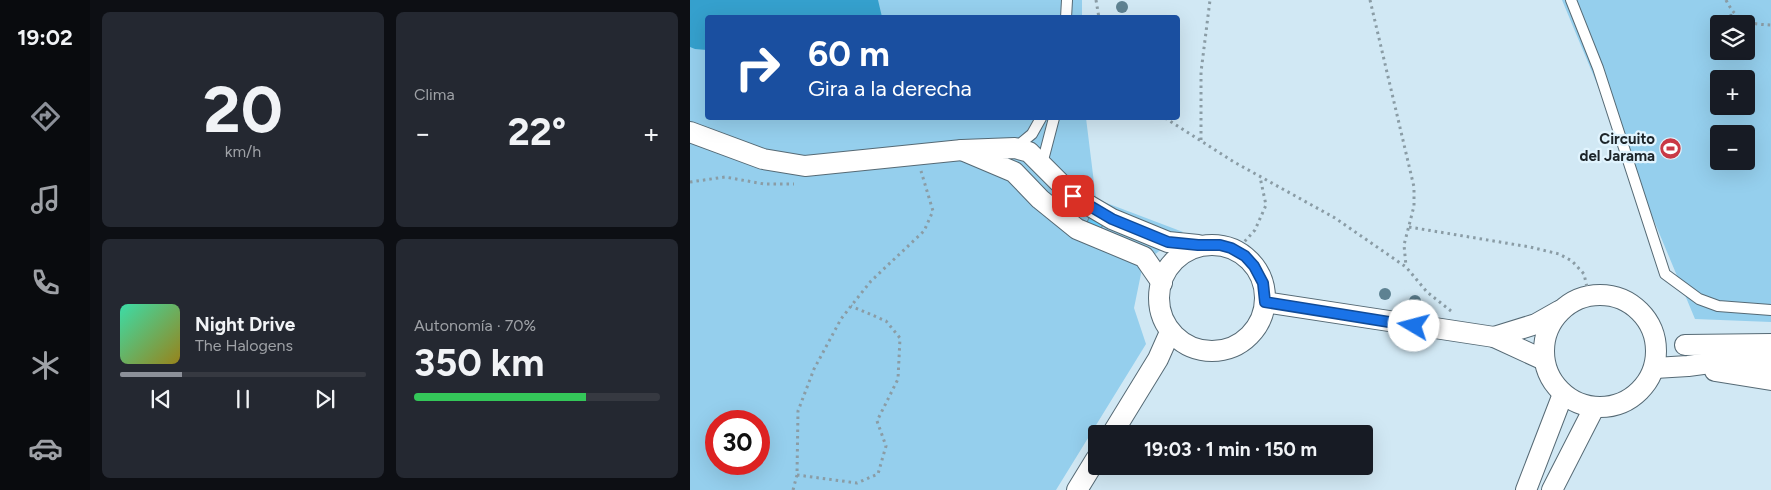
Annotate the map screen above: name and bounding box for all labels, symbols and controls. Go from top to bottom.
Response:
map controls [1710,15,1755,170]
button: layers [1710,15,1755,60]
text: 19:02 [17,24,73,51]
text: 60 m [808,33,890,75]
icon: right [725,35,790,100]
text: 20 [203,70,283,148]
button: + [1710,70,1755,115]
text: Gira a la derecha [808,75,972,102]
text: Clima [414,85,455,104]
icon: directions [28,99,63,134]
text: 22° [508,109,566,155]
text: − [414,116,431,150]
text: + [643,116,660,150]
button: − [1710,125,1755,170]
place label: Circuito del Jarama [1579,130,1655,165]
sports icon: Circuito del Jarama [1659,136,1683,160]
text: km/h [225,142,261,161]
pin [1052,175,1094,217]
icon: music [28,182,63,217]
icon: arrive [1059,182,1087,210]
icon: phone [28,265,63,300]
position arrow [1387,299,1439,351]
text: Night Drive [195,313,295,336]
text: Autonomía · 70% [414,316,536,335]
text: The Halogens [195,336,293,355]
text: 350 km [414,340,544,386]
icon: climate [28,348,63,383]
icon: previous [147,385,175,413]
icon: pause [229,385,257,413]
icon: next [311,385,339,413]
speed limit sign: 30 [705,410,770,475]
icon: car [28,431,63,466]
text: 19:03 · 1 min · 150 m [1144,438,1317,461]

